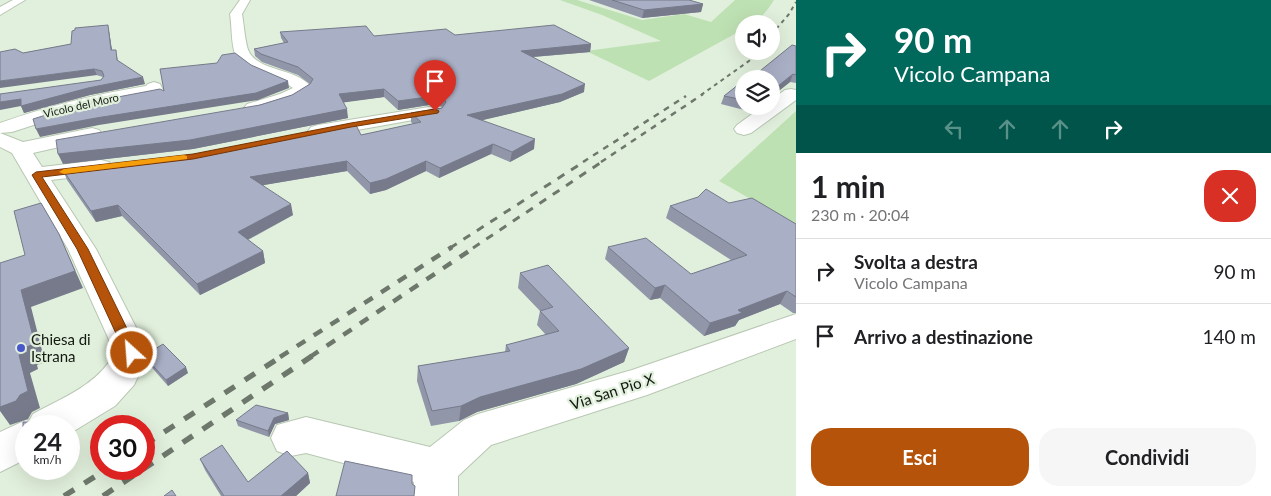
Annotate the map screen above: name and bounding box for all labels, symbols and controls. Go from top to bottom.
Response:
map controls [735,15,780,115]
button: sound [735,15,780,60]
text: 90 m [894,18,972,60]
icon: right [811,20,876,85]
pin [414,60,456,111]
text: Vicolo Campana [894,60,1050,87]
icon: arrive [421,67,449,95]
button: layers [735,70,780,115]
street label: Vicolo del Moro [42,90,120,120]
icon: left [940,115,968,143]
icon: ahead [993,115,1021,143]
icon: ahead [1046,115,1074,143]
icon: right [1099,115,1127,143]
text: 1 min [811,168,885,204]
button: close [1204,170,1256,222]
text: 230 m · 20:04 [811,205,910,224]
text: Svolta a destra [854,250,978,273]
icon: right [811,257,839,285]
text: 90 m [1213,260,1256,283]
text: Vicolo Campana [854,273,968,292]
icon: arrive [811,322,839,350]
text: Arrivo a destinazione [854,325,1033,348]
text: 140 m [1202,325,1256,348]
position arrow [105,326,157,378]
place label: Chiesa di Istrana [31,330,91,365]
marker: Chiesa di Istrana [15,342,27,354]
street label: Via San Pio X [568,369,657,413]
speed limit sign: 30 [90,415,155,480]
text: 24 [33,426,62,456]
button: Esci [811,428,1029,486]
button: Condividi [1039,428,1256,486]
text: km/h [33,452,62,467]

